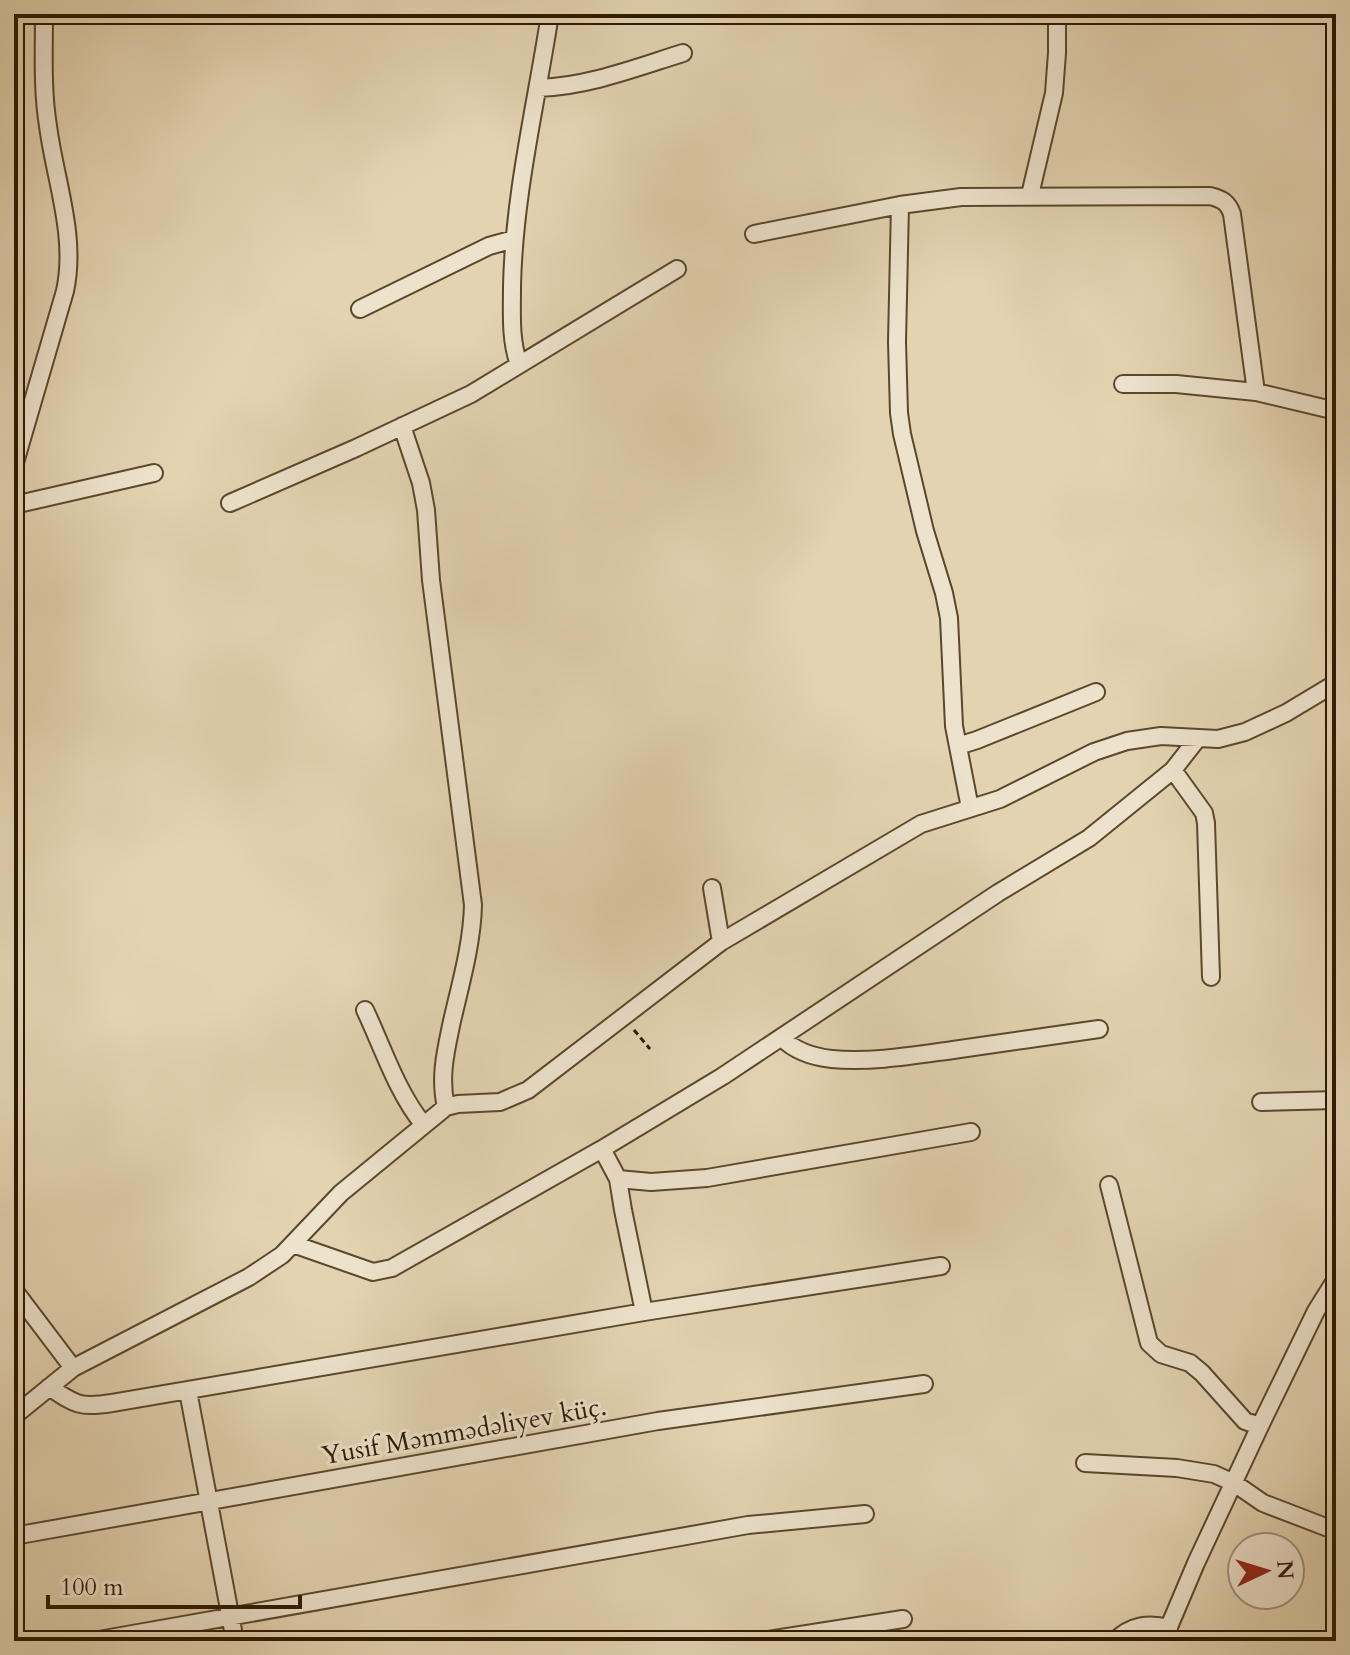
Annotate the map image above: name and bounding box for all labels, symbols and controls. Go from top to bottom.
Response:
street label: Yusif Məmmədəliyev küç. [319,1389,609,1473]
north arrow [1226,1531,1306,1611]
scale bar [48,1559,300,1609]
text: N [1269,1559,1301,1580]
text: 100 m [60,1571,124,1604]

